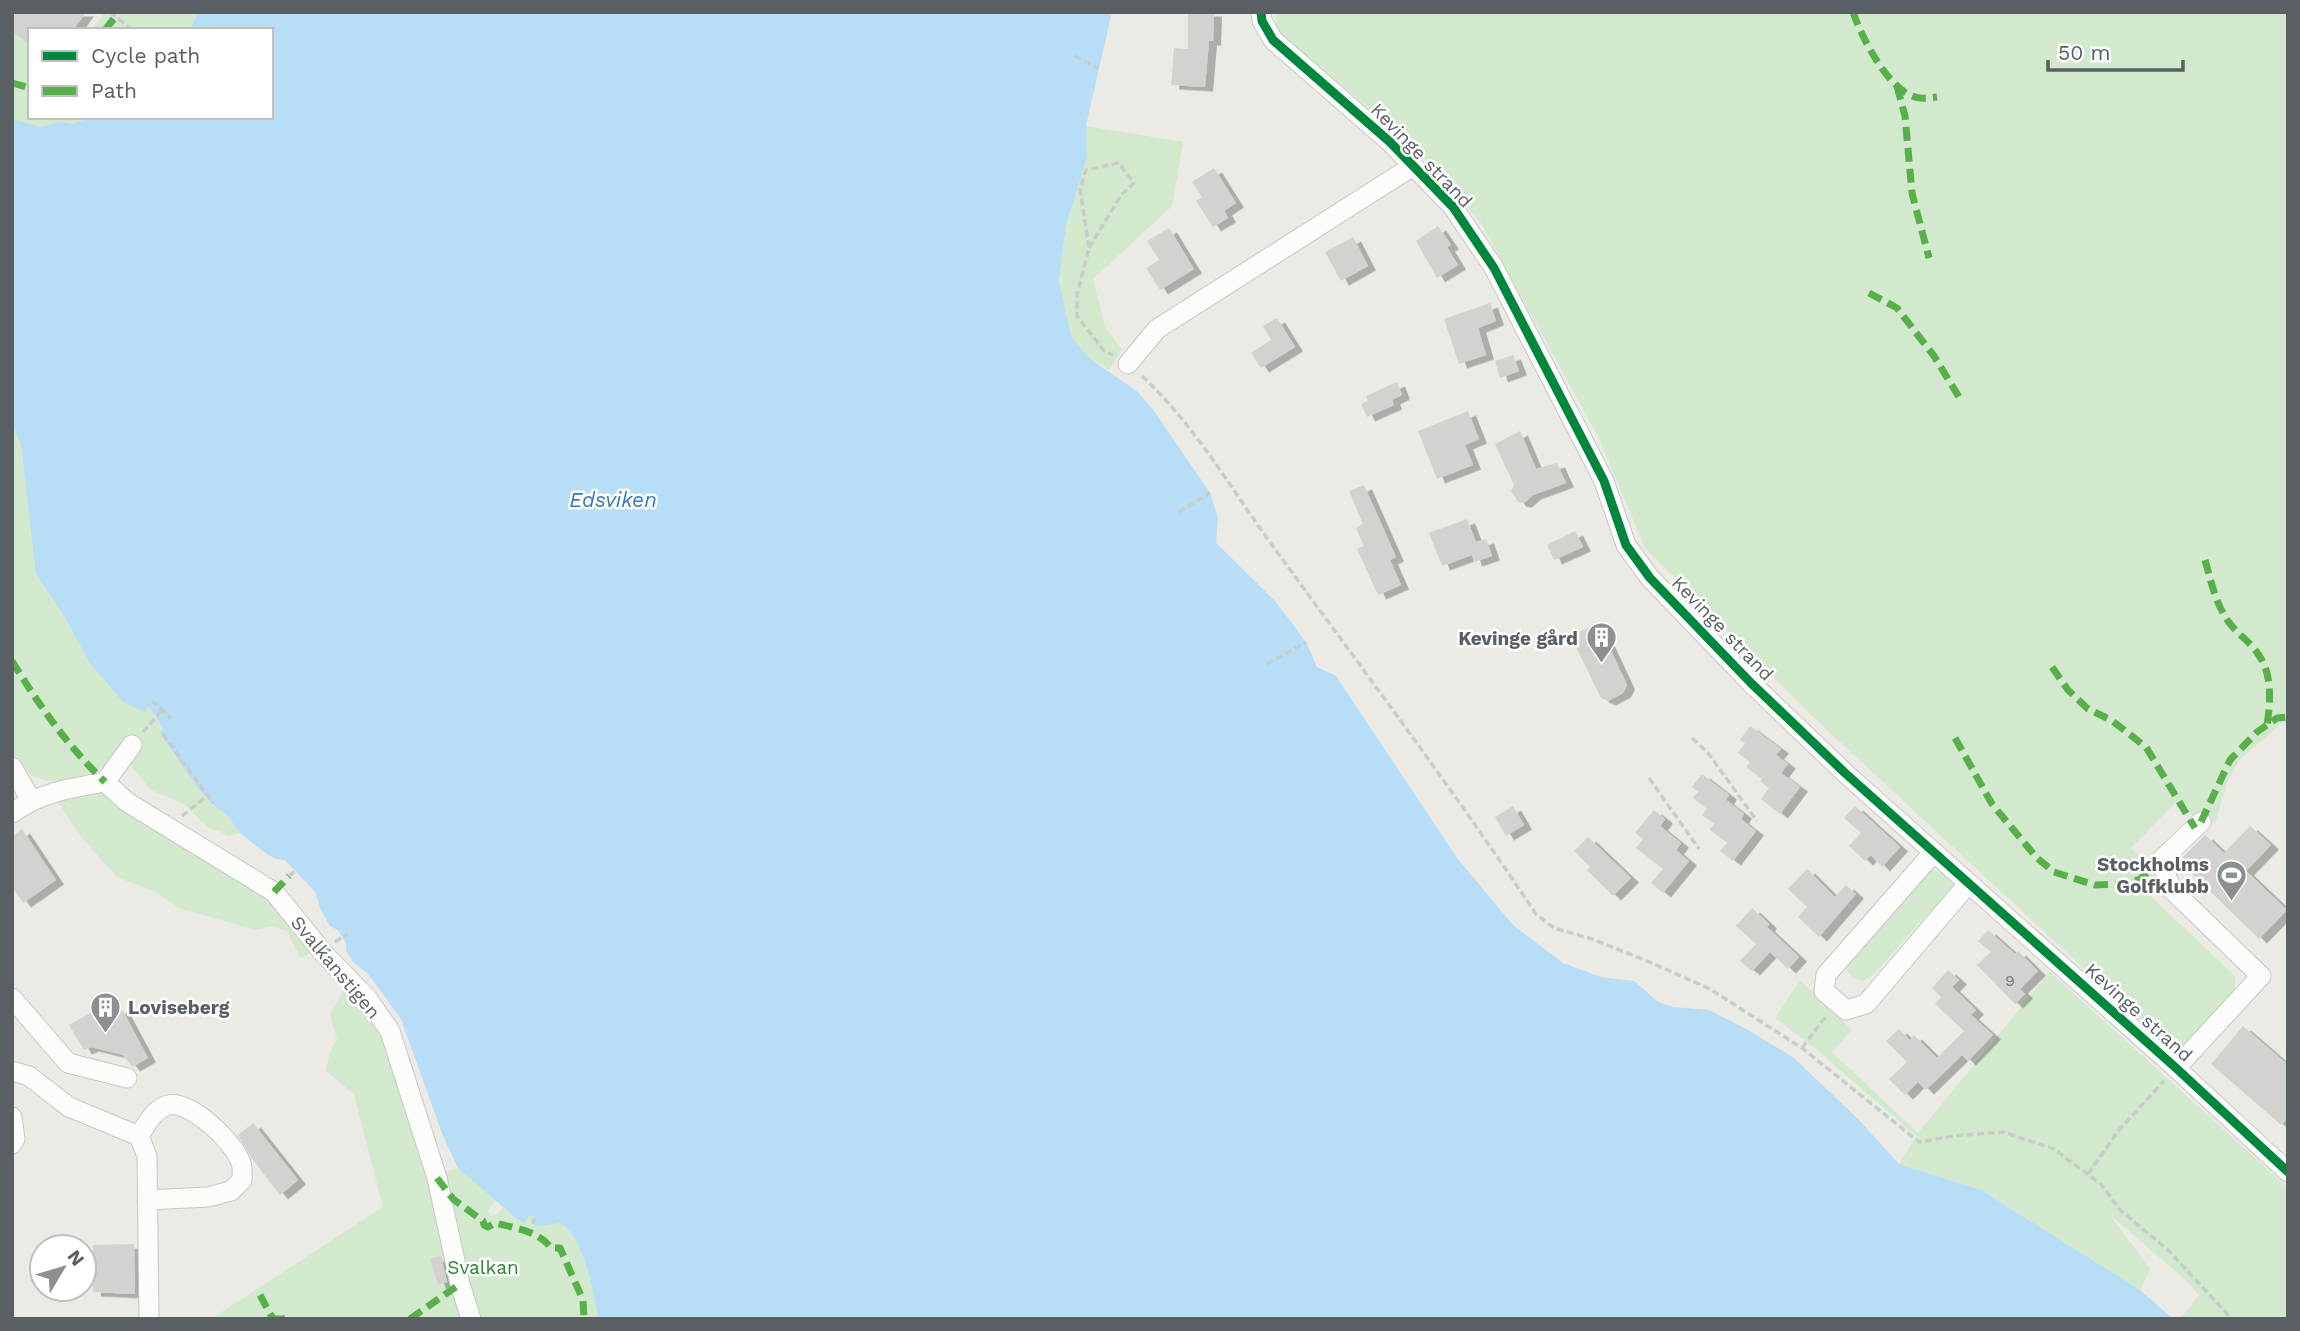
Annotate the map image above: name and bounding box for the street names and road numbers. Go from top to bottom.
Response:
street label: Kevinge strand [1366,98,1477,212]
street label: Kevinge strand [1667,571,1778,685]
street label: Svalkanstigen [286,911,385,1023]
street label: Kevinge strand [2080,958,2197,1067]

